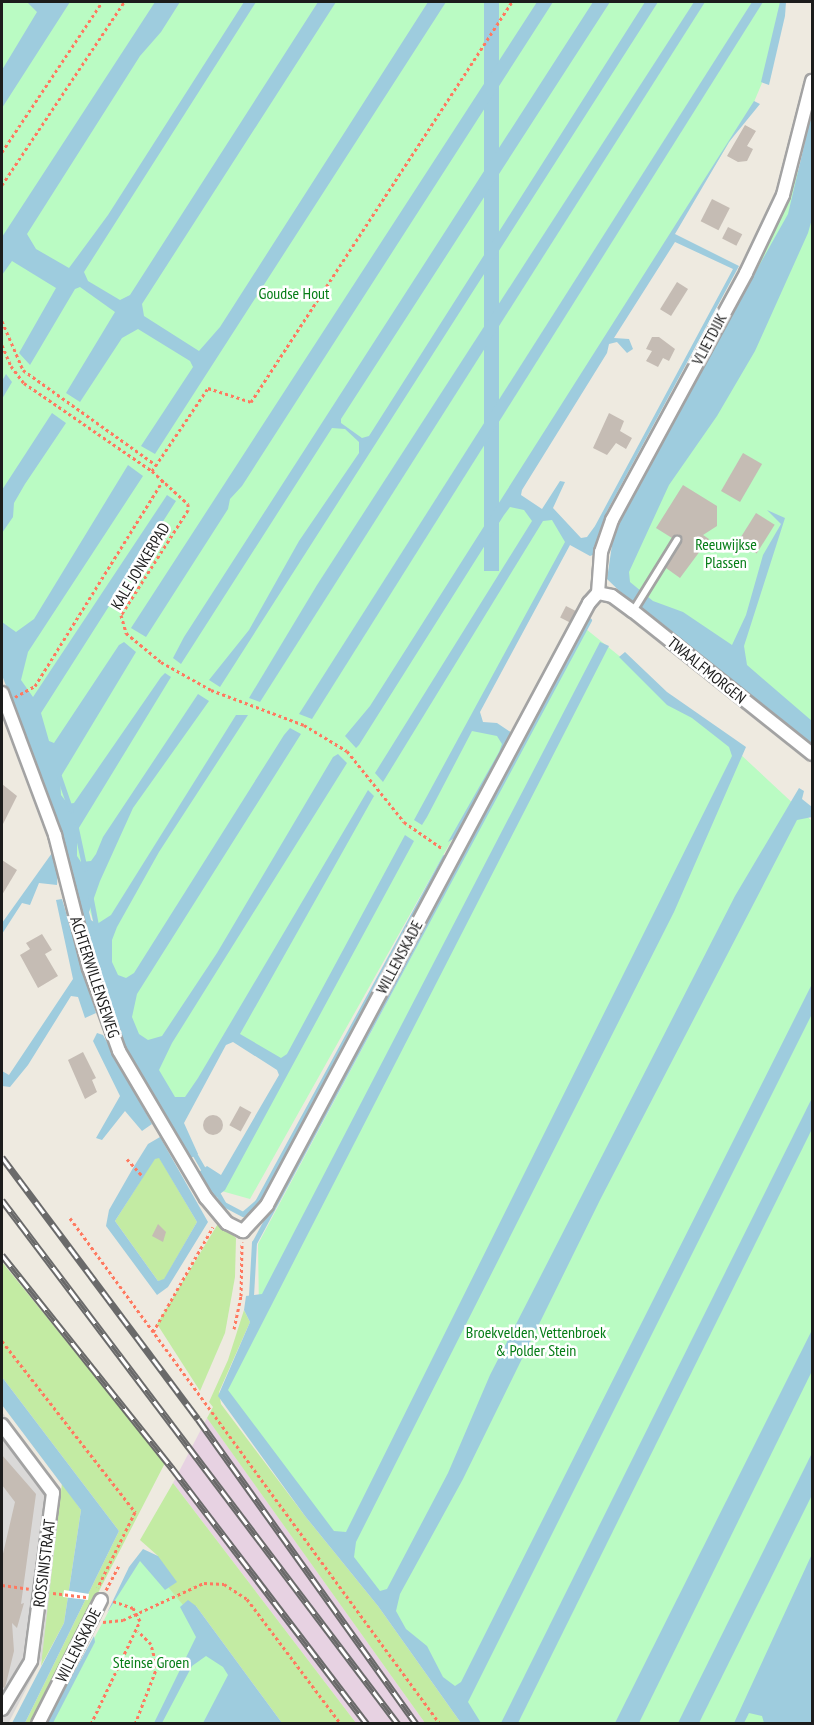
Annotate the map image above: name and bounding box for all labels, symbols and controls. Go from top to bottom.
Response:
park label: Goudse Hout [259,283,329,303]
street label: VLIETDIJK [687,310,731,368]
street label: KALE JONKERPAD [107,519,173,613]
park label: Reeuwijkse Plassen [695,534,757,572]
street label: TWAALFMORGEN [664,633,750,707]
street label: ACHTERWILLENSEWEG [66,914,124,1040]
street label: WILLENSKADE [372,917,426,997]
park label: Broekvelden, Vettenbroek & Polder Stein [465,1322,607,1360]
street label: ROSSINISTRAAT [29,1518,59,1608]
street label: WILLENSKADE [51,1605,105,1685]
park label: Steinse Groen [113,1652,189,1672]

